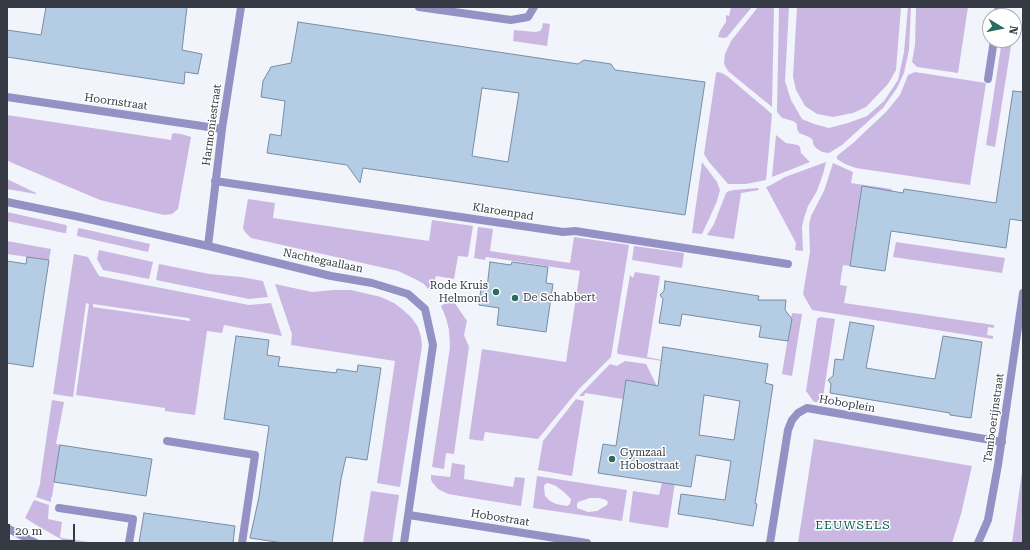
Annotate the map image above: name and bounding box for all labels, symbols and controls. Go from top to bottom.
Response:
north arrow [982,8,1022,48]
text: N [1006,25,1020,35]
street label: Harmoniestraat [200,83,224,167]
street label: Hoornstraat [84,91,148,113]
street label: Klaroenpad [472,201,534,223]
street label: Nachtegaallaan [282,246,364,276]
place label: Rode Kruis Helmond [430,279,488,305]
marker: Rode Kruis Helmond [491,287,501,297]
place label: De Schabbert [523,291,596,305]
marker: De Schabbert [510,293,520,303]
street label: Tamboerijnstraat [981,372,1007,464]
street label: Hoboplein [818,393,876,415]
place label: Gymzaal Hobostraat [620,446,679,472]
marker: Gymzaal Hobostraat [607,454,617,464]
street label: Hobostraat [470,507,530,529]
scale bar [10,516,77,542]
district label: EEUWSELS [815,518,891,532]
text: 20 m [15,524,42,538]

